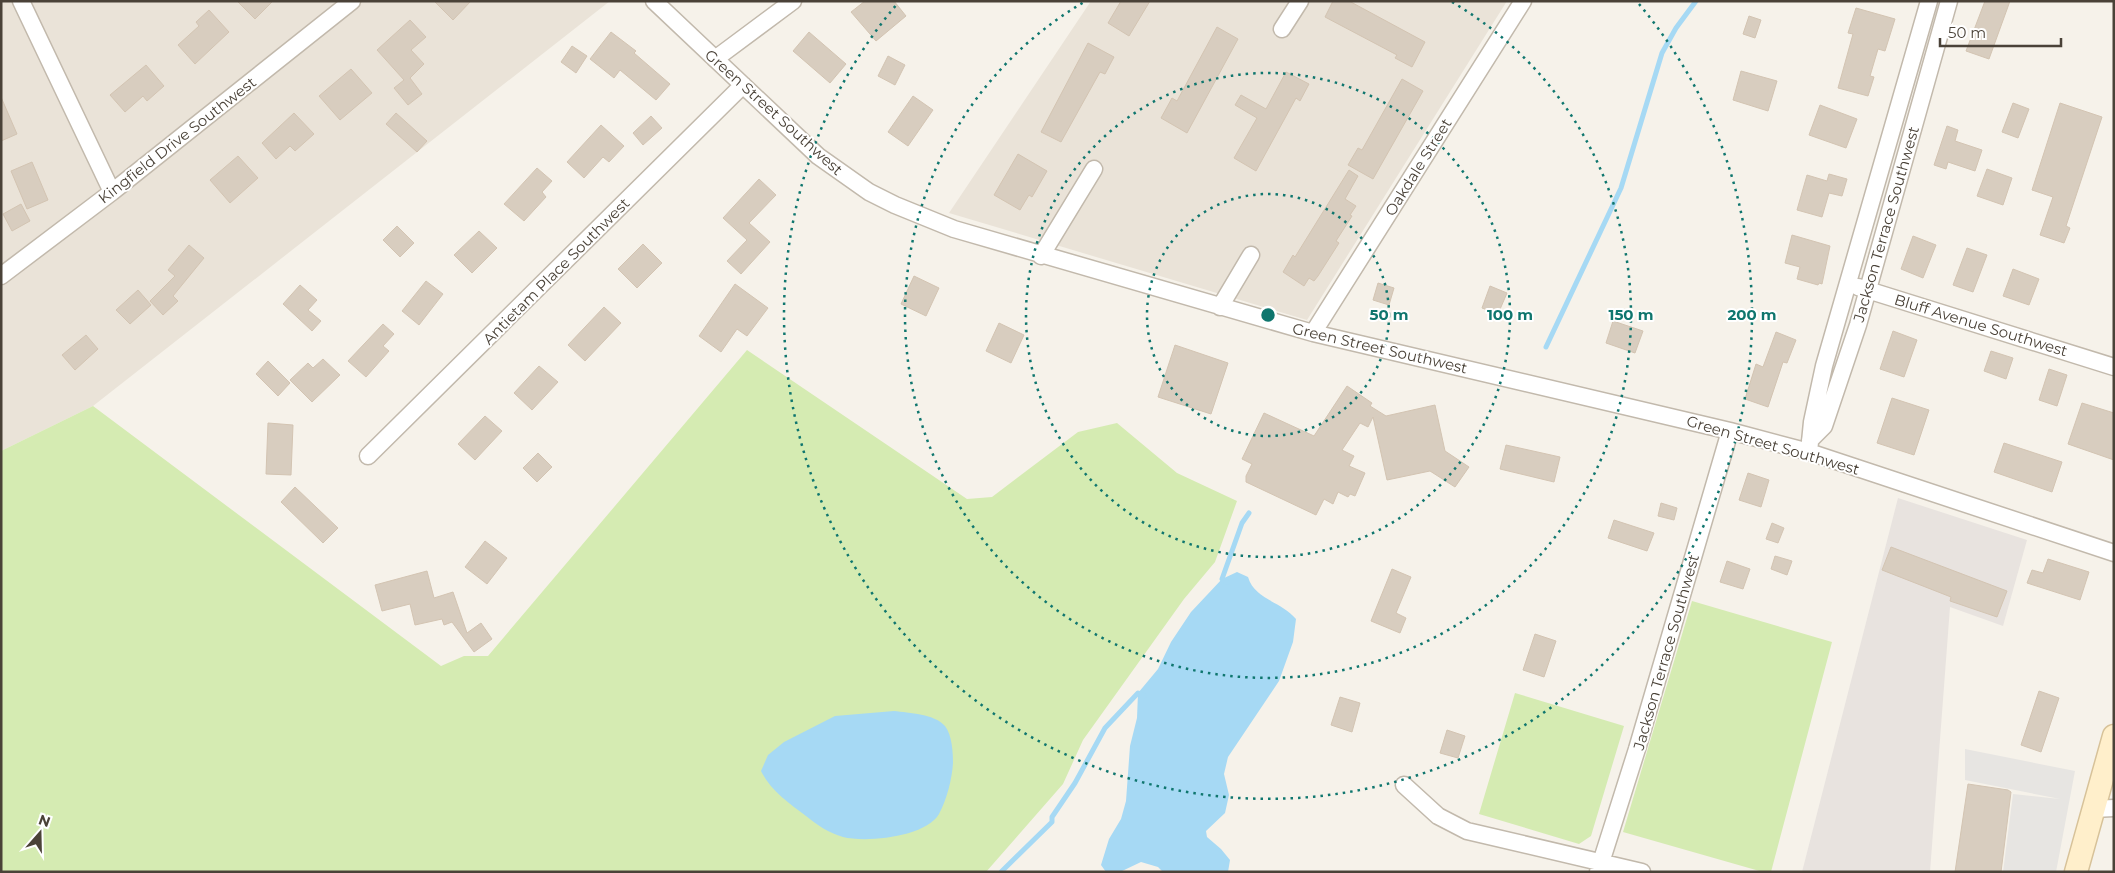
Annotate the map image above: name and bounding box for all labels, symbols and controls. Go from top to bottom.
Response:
scale bar [1940,15,2061,47]
text: 50 m [1948,23,1986,42]
street label: Green Street Southwest [701,45,847,179]
street label: Kingfield Drive Southwest [94,73,260,207]
street label: Oakdale Street [1380,115,1456,219]
street label: Jackson Terrace Southwest [1849,124,1923,325]
street label: Antietam Place Southwest [479,194,633,348]
street label: Bluff Avenue Southwest [1892,290,2070,360]
text: 50 m [1369,305,1409,324]
text: 100 m [1487,305,1533,324]
text: 150 m [1609,305,1653,324]
text: 200 m [1727,305,1777,324]
centre of rings [1259,306,1277,324]
street label: Green Street Southwest [1291,319,1469,377]
street label: Green Street Southwest [1684,411,1862,479]
street label: Jackson Terrace Southwest [1629,552,1703,753]
north arrow [15,808,65,858]
text: N [36,810,53,831]

